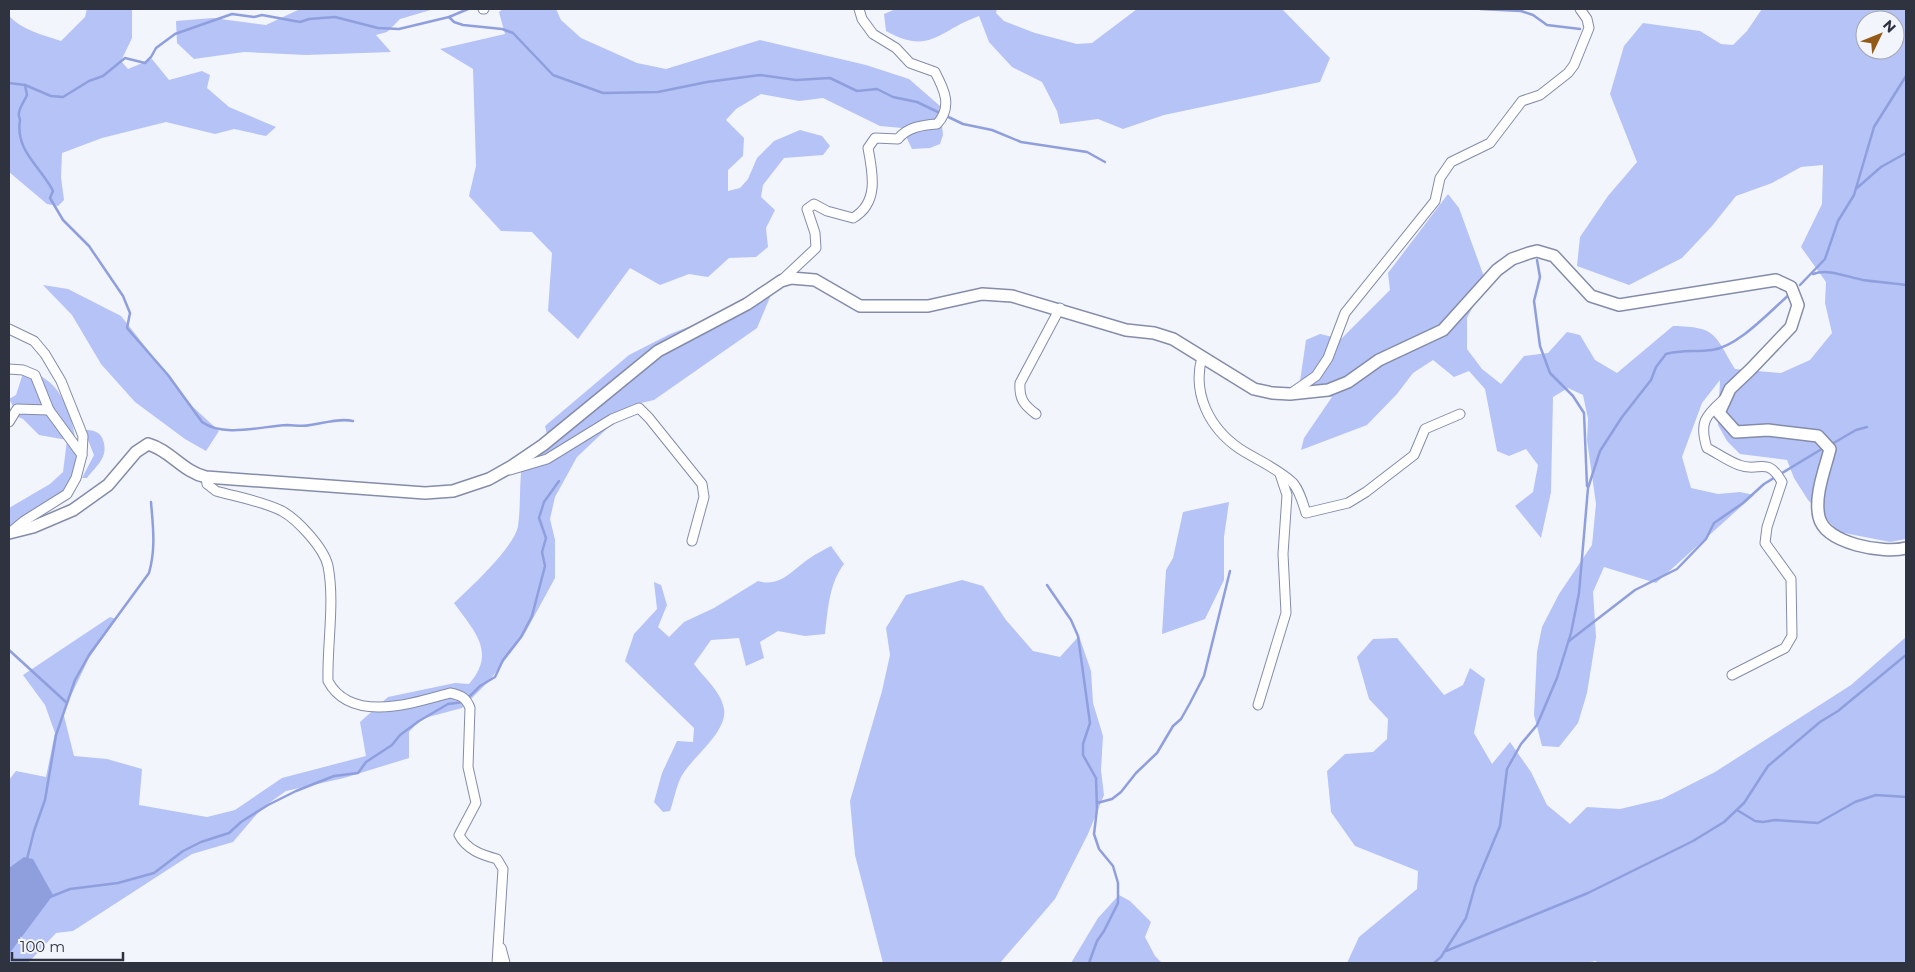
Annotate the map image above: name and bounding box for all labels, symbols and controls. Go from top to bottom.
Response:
north arrow [1855,10,1905,60]
text: N [1879,16,1900,36]
scale bar [12,930,124,962]
text: 100 m [20,937,65,956]

